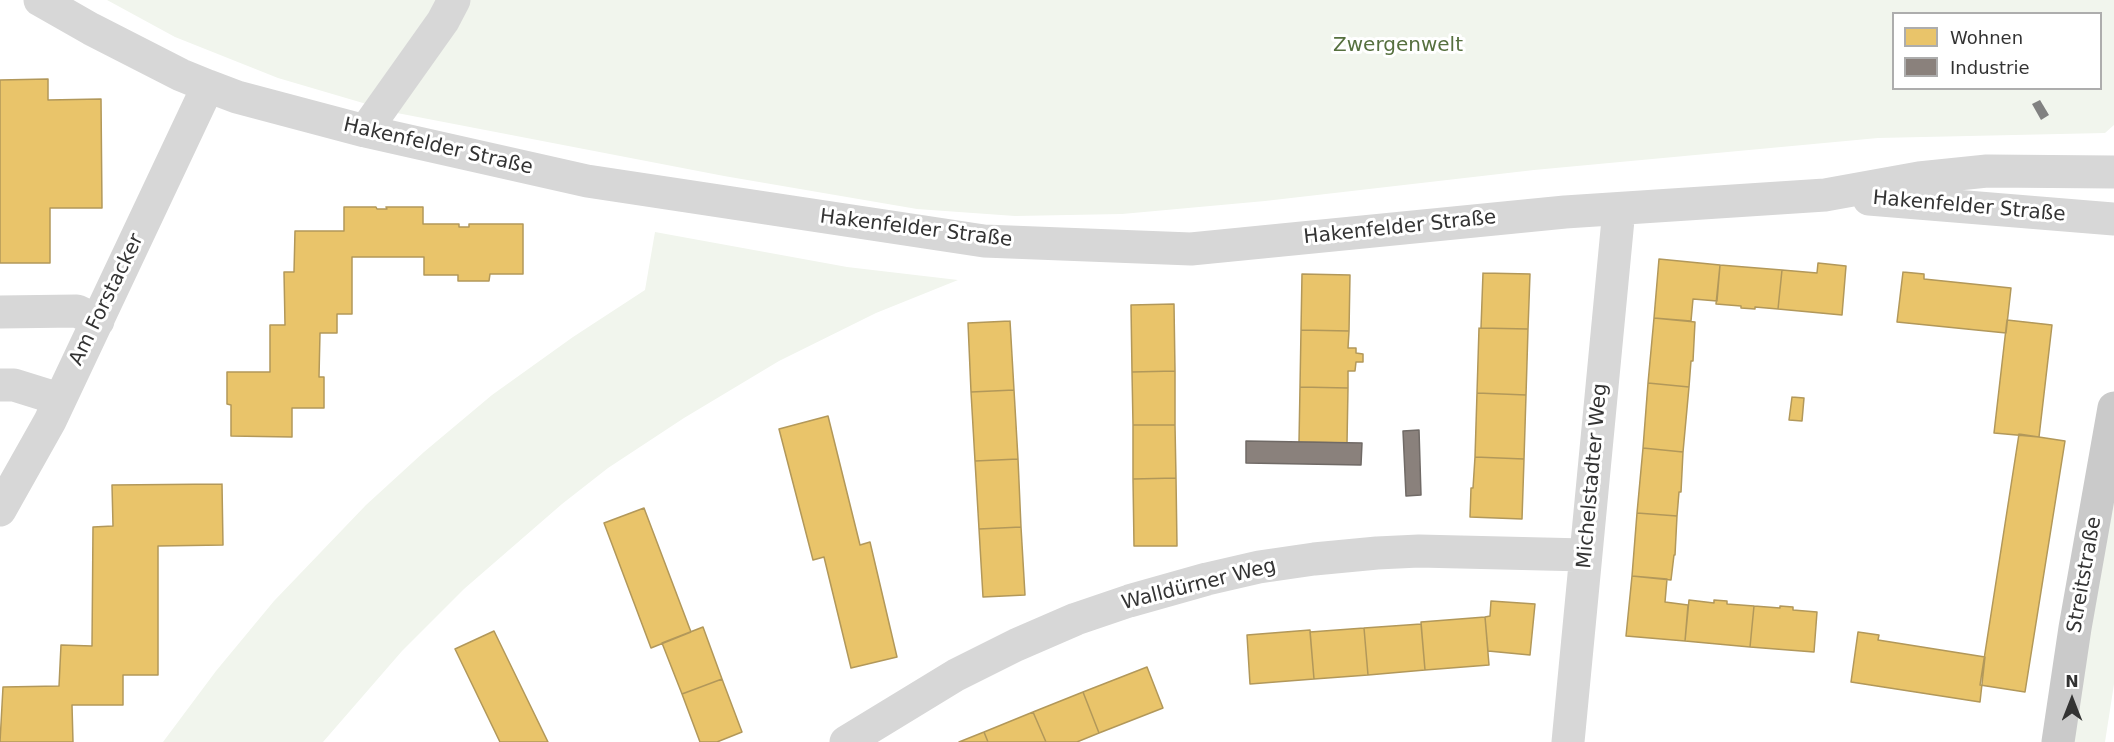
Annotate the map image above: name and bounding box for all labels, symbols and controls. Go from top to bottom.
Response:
legend [1892,12,2102,90]
text: Wohnen [1950,27,2023,48]
park label: Zwergenwelt [1333,34,1463,58]
text: Industrie [1950,57,2029,78]
street label: Hakenfelder Straße [341,114,535,180]
street label: Hakenfelder Straße [1872,187,2066,227]
street label: Hakenfelder Straße [818,205,1014,253]
street label: Hakenfelder Straße [1303,206,1497,250]
street label: Am Forstacker [65,230,149,370]
street label: Michelstadter Weg [1573,382,1613,570]
street label: Streitstraße [2063,515,2107,635]
street label: Walldürner Weg [1119,554,1279,616]
north arrow [2042,670,2102,730]
text: N [2065,672,2079,691]

